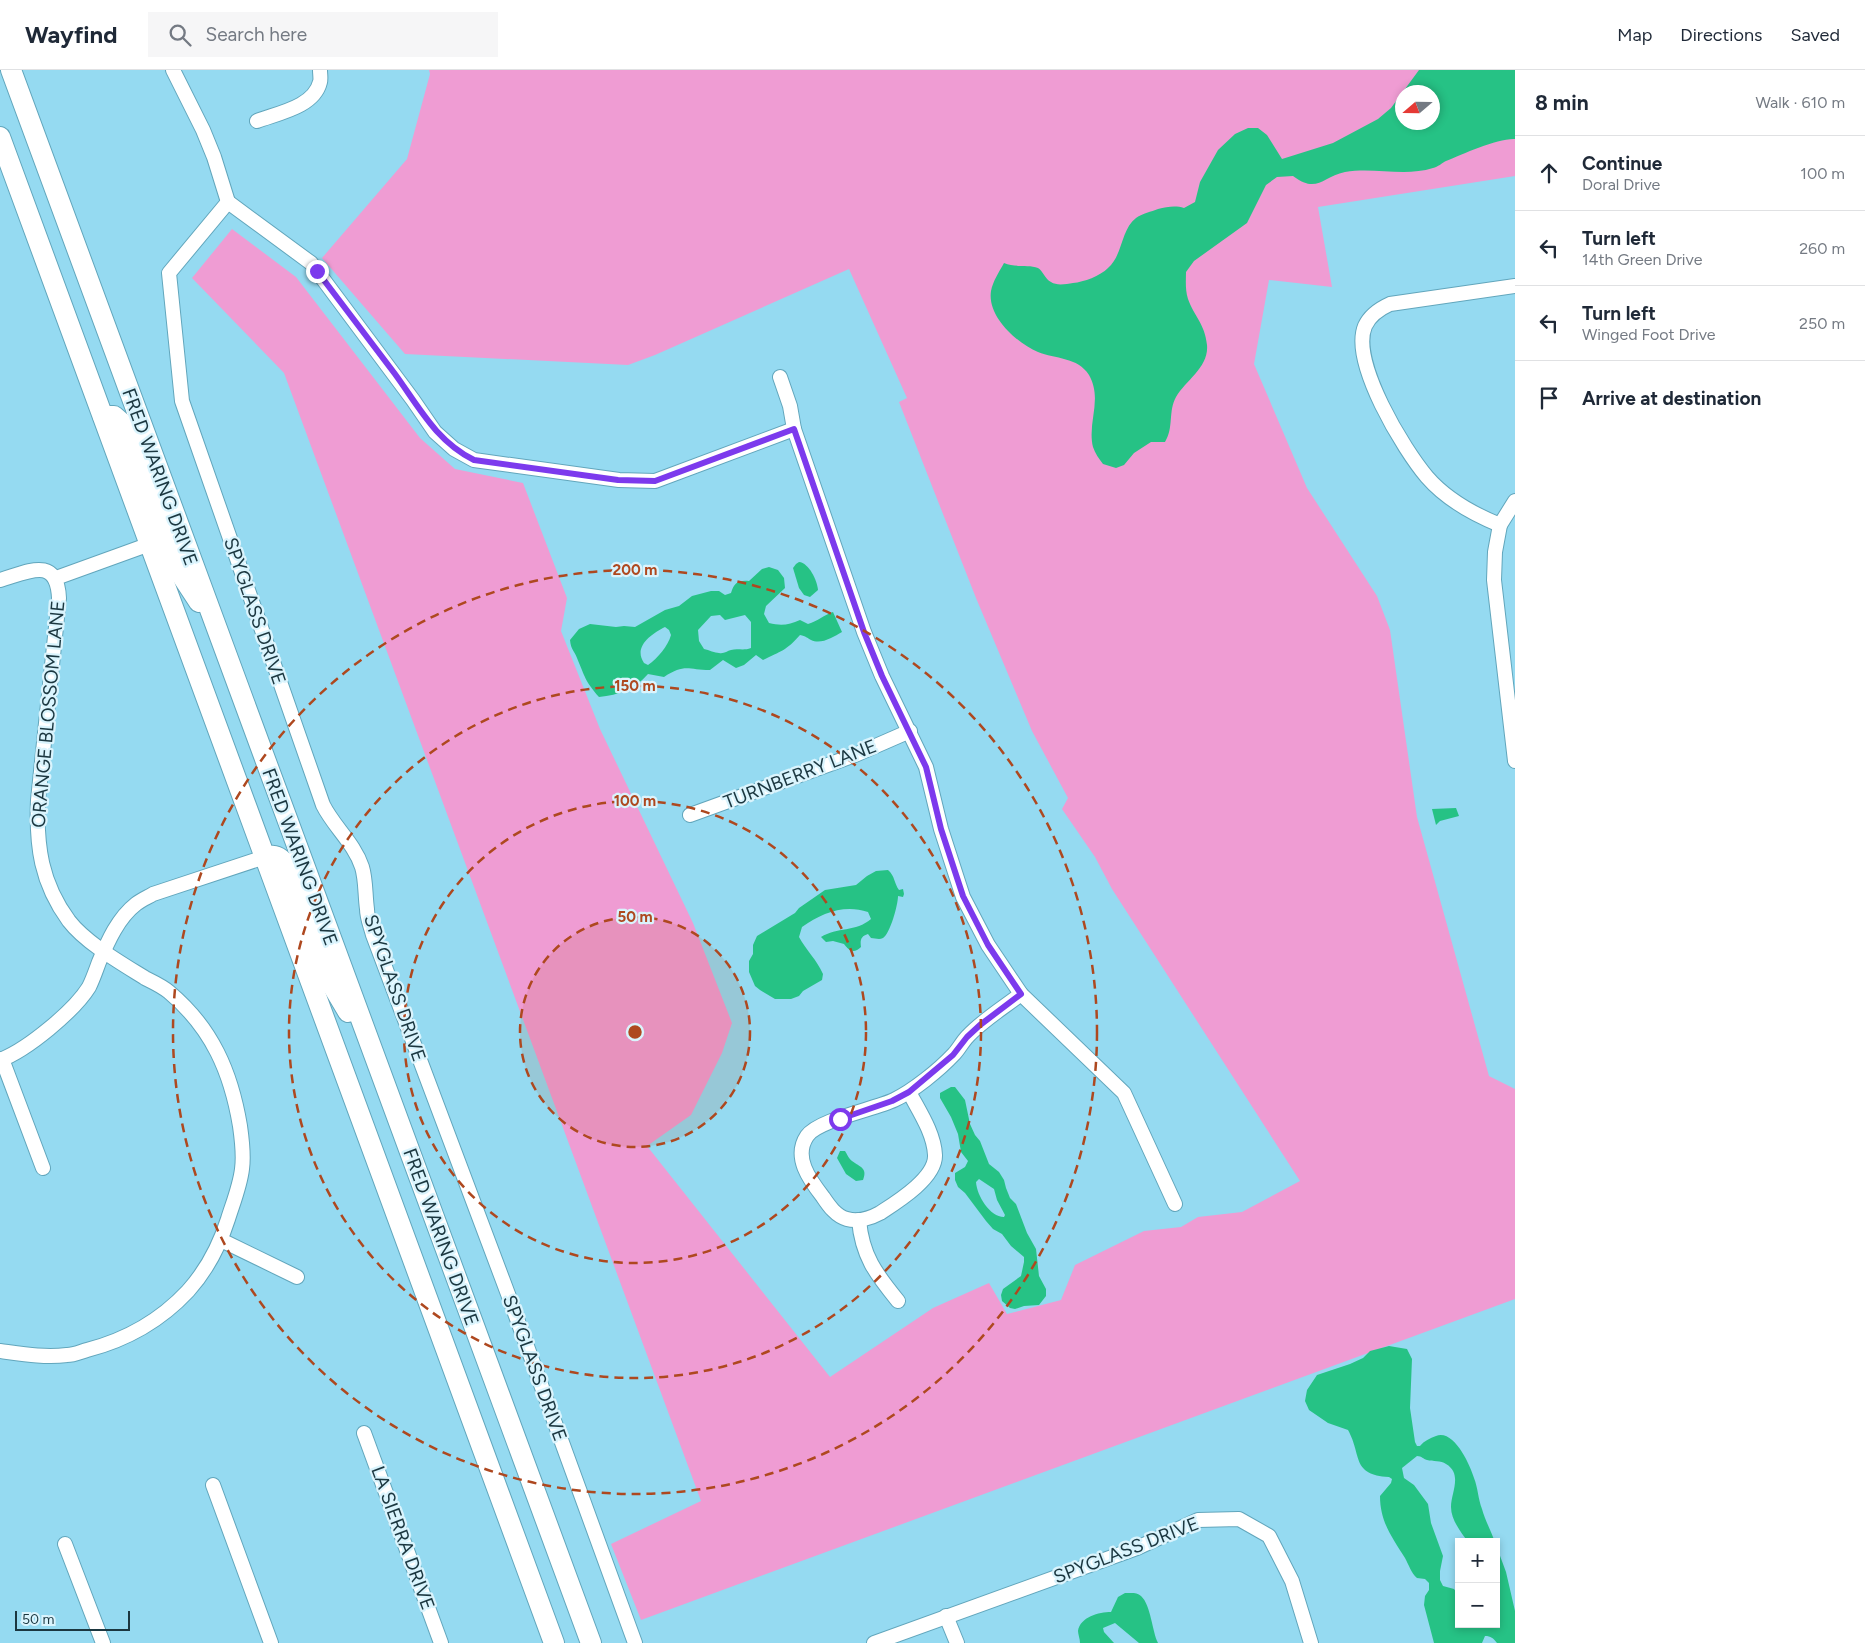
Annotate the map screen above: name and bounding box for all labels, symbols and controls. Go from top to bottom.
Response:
search box [148,12,498,57]
text: Wayfind [25,20,118,49]
icon: search [166,21,194,49]
text: Search here [206,23,307,46]
text: Map [1617,24,1652,46]
text: Directions [1680,24,1762,46]
text: Saved [1790,24,1840,46]
north arrow [1395,85,1440,130]
text: 8 min [1535,90,1589,115]
text: Walk · 610 m [1755,93,1845,112]
text: Continue [1582,152,1662,175]
icon: ahead [1535,159,1563,187]
text: 100 m [1800,164,1845,183]
text: Doral Drive [1582,175,1660,194]
text: Turn left [1582,227,1656,250]
icon: left [1535,234,1563,262]
text: 260 m [1799,239,1845,258]
text: 14th Green Drive [1582,250,1702,269]
route end [306,260,329,283]
text: Turn left [1582,302,1656,325]
icon: left [1535,309,1563,337]
text: 250 m [1799,314,1845,333]
text: Winged Foot Drive [1582,325,1716,344]
icon: arrive [1535,384,1563,412]
street label: FRED WARING DRIVE [117,385,203,569]
text: Arrive at destination [1582,387,1761,410]
street label: SPYGLASS DRIVE [219,535,291,687]
text: 200 m [613,561,657,579]
street label: ORANGE BLOSSOM LANE [27,599,69,829]
text: 150 m [614,677,656,695]
street label: TURNBERRY LANE [720,734,880,814]
street label: FRED WARING DRIVE [257,765,343,949]
text: 100 m [614,792,656,810]
text: 50 m [617,908,653,926]
street label: SPYGLASS DRIVE [359,912,431,1064]
centre of rings [626,1023,644,1041]
route start [829,1108,852,1131]
street label: FRED WARING DRIVE [398,1145,484,1329]
street label: SPYGLASS DRIVE [498,1292,572,1444]
street label: LA SIERRA DRIVE [366,1463,440,1613]
street label: SPYGLASS DRIVE [1050,1512,1202,1588]
map controls [1455,1538,1500,1628]
button: + [1455,1538,1500,1583]
button: − [1455,1583,1500,1628]
scale bar [15,1608,130,1631]
text: 50 m [22,1611,54,1628]

